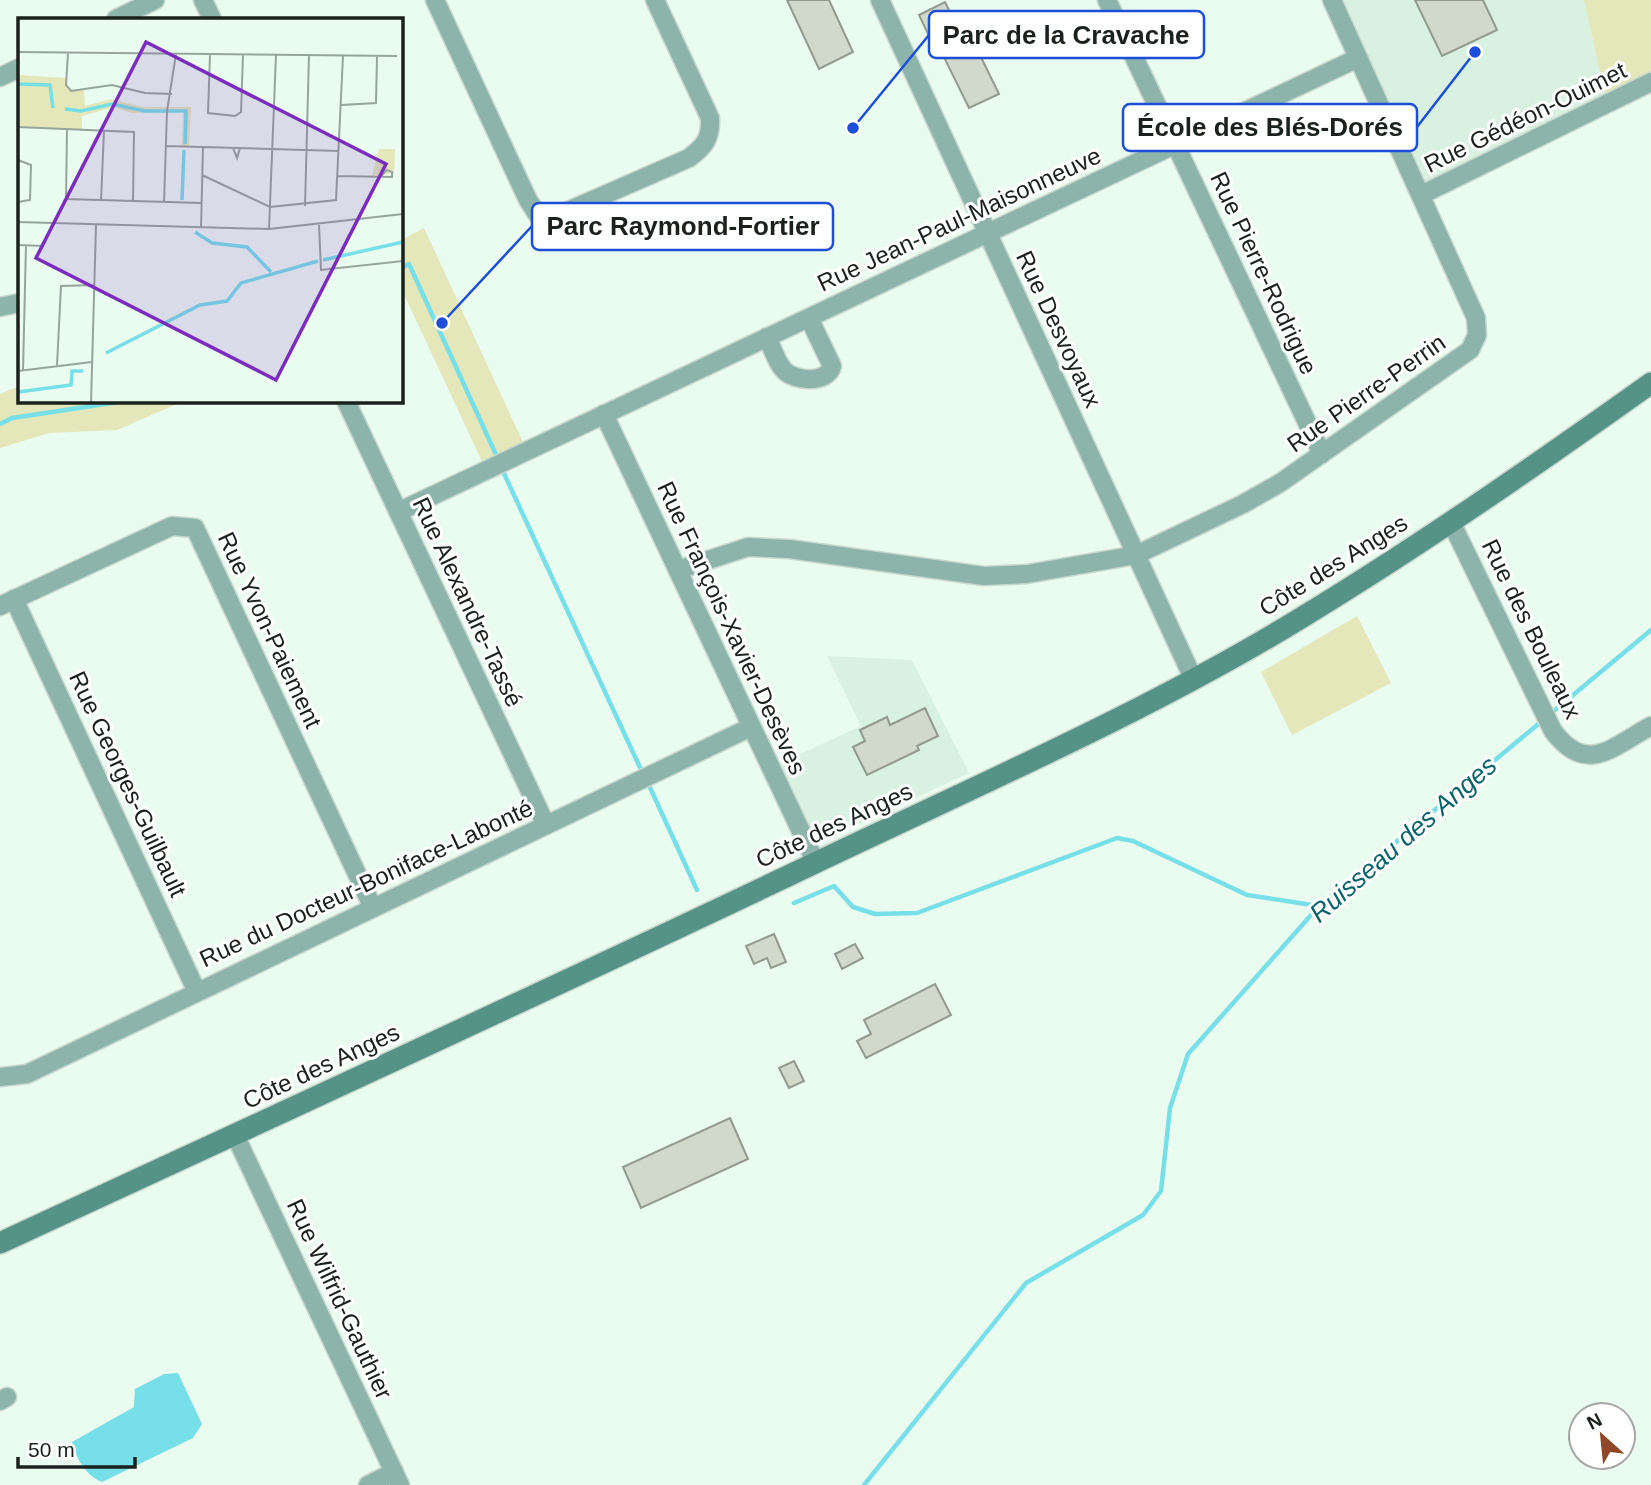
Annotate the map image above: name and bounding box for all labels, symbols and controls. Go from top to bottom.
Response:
callout: Parc de la Cravache [929,11,1204,58]
inset map [18,18,402,402]
text: Parc de la Cravache [942,20,1190,50]
street label: Rue Gédéon-Ouimet [1420,56,1631,178]
callout: École des Blés-Dorés [1123,104,1417,151]
text: École des Blés-Dorés [1137,112,1403,142]
street label: Rue Jean-Paul-Maisonneuve [813,141,1105,297]
street label: Rue Pierre-Rodrigue [1205,168,1323,378]
callout: Parc Raymond-Fortier [532,203,833,250]
text: Parc Raymond-Fortier [546,211,820,241]
street label: Rue Desvoyaux [1011,247,1107,411]
street label: Rue Pierre-Perrin [1282,328,1450,458]
street label: Rue François-Xavier-Desèves [652,477,812,779]
street label: Rue Alexandre-Tassé [408,493,528,711]
street label: Côte des Anges [1254,509,1412,621]
street label: Rue Yvon-Paiement [213,528,327,733]
street label: Rue des Bouleaux [1477,535,1587,723]
street label: Rue Georges-Guilbault [64,667,192,901]
water label: Ruisseau des Anges [1304,750,1502,928]
street label: Côte des Anges [752,777,916,873]
street label: Rue du Docteur-Boniface-Labonté [195,794,537,972]
street label: Côte des Anges [239,1018,403,1114]
street label: Rue Wilfrid-Gauthier [282,1195,398,1403]
north arrow [1567,1401,1637,1471]
text: N [1584,1409,1605,1434]
scale bar [18,1426,135,1470]
text: 50 m [28,1438,75,1461]

